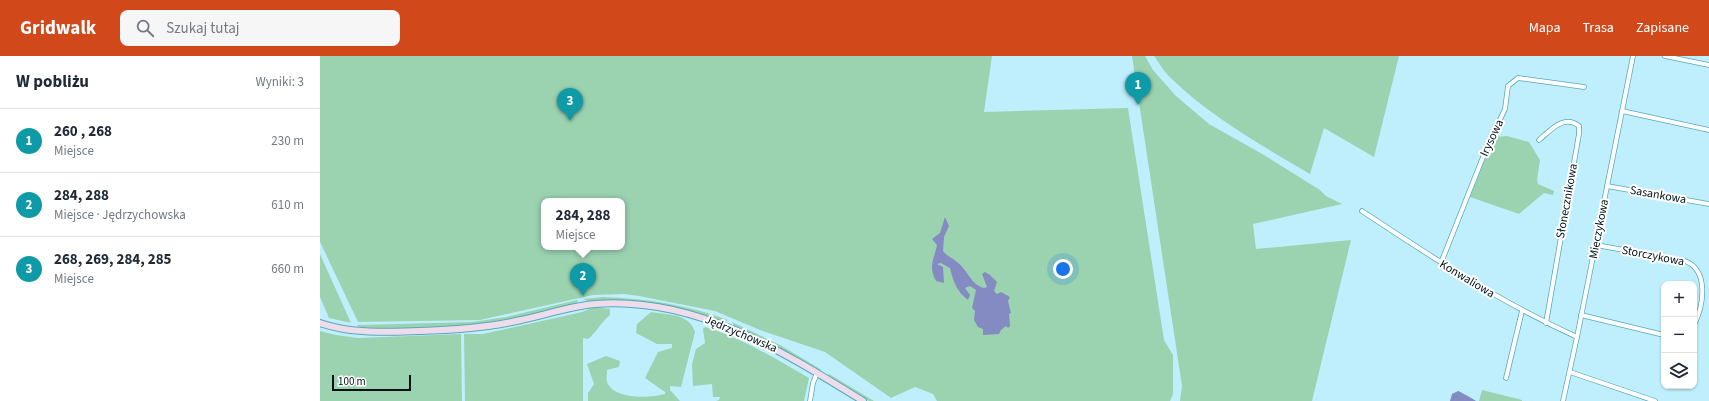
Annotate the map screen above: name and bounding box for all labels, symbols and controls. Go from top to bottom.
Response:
search box [120,10,400,46]
text: Gridwalk [20,15,96,42]
icon: search [134,17,156,39]
text: Szukaj tutaj [166,18,239,39]
text: Mapa [1529,18,1561,38]
text: Trasa [1583,18,1614,38]
text: Zapisane [1636,18,1689,38]
text: W pobliżu [16,70,89,94]
pin: 1 [1125,72,1151,105]
text: Wyniki: 3 [255,73,304,91]
pin: 3 [557,88,583,121]
street label: Irysowa [1476,117,1508,159]
text: 260 , 268 [54,121,112,142]
text: 1 [26,132,32,150]
text: 230 m [271,132,304,150]
text: Miejsce [54,142,94,160]
street label: Słonecznikowa [1552,162,1582,240]
street label: Sasankowa [1629,182,1687,208]
text: 284, 288 [54,185,109,206]
text: 2 [26,196,32,214]
text: 610 m [271,196,304,214]
popup [541,198,625,250]
street label: Mieczykowa [1585,198,1613,260]
text: 284, 288 [555,205,611,226]
text: Miejsce · Jędrzychowska [54,206,186,224]
text: Miejsce [555,226,595,244]
street label: Storczykowa [1620,242,1686,270]
text: 268, 269, 284, 285 [54,249,172,270]
street label: Konwaliowa [1436,256,1498,302]
your location [1053,259,1073,279]
text: 3 [26,260,32,278]
text: 660 m [271,260,304,278]
pin: 2 [570,263,596,296]
text: Miejsce [54,270,94,288]
map controls [1661,281,1697,389]
button: + [1661,281,1697,317]
street label: Jędrzychowska [702,311,780,357]
button: − [1661,317,1697,353]
button: layers [1661,353,1697,389]
scale bar [332,373,411,392]
text: 100 m [338,374,366,389]

